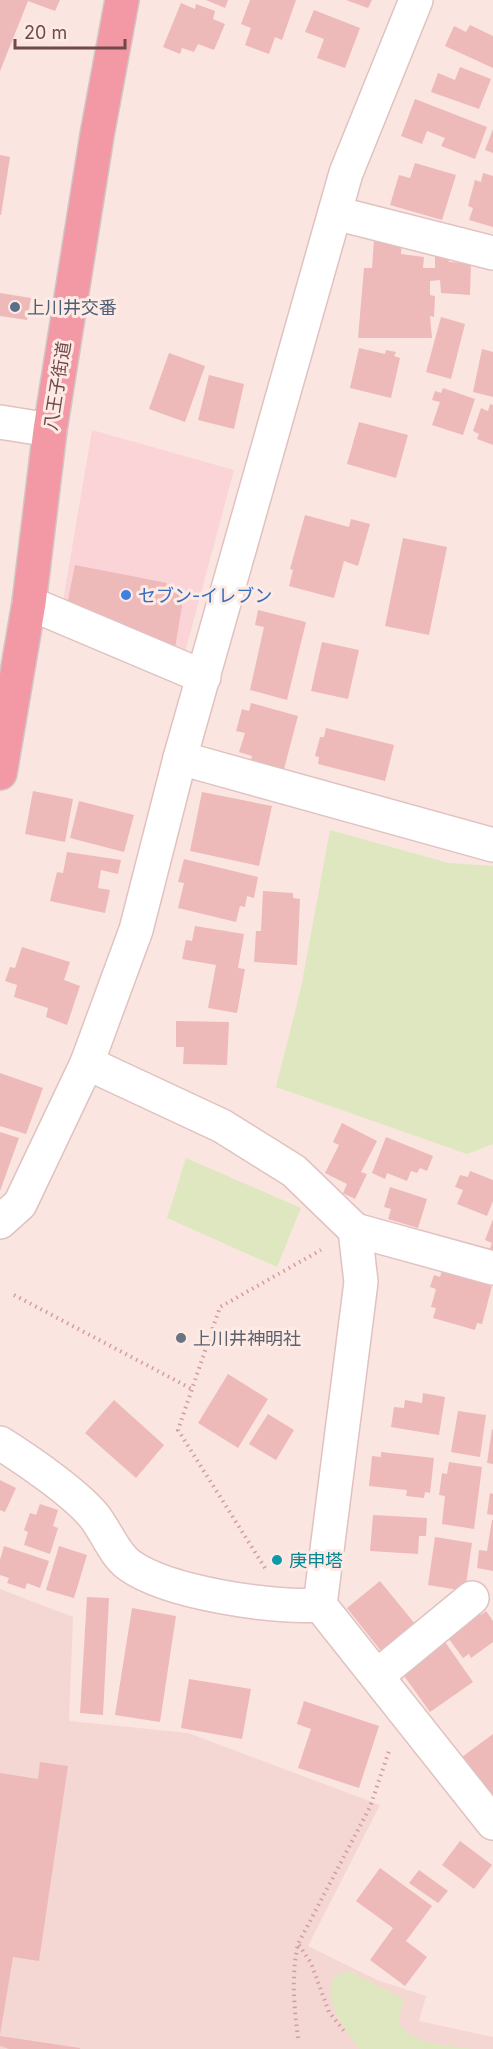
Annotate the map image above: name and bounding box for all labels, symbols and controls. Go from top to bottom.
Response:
scale bar [15,12,124,50]
text: 20 m [24,22,67,43]
place label: 上川井交番 [27,297,117,318]
marker: 上川井交番 [8,300,22,314]
street label: 八王子街道 [40,340,74,432]
place label: セブン-イレブン [138,585,272,606]
marker: セブン-イレブン [119,588,133,602]
place label: 上川井神明社 [193,1328,301,1349]
marker: 上川井神明社 [174,1331,188,1345]
place label: 庚申塔 [289,1550,343,1571]
marker: 庚申塔 [270,1553,284,1567]

